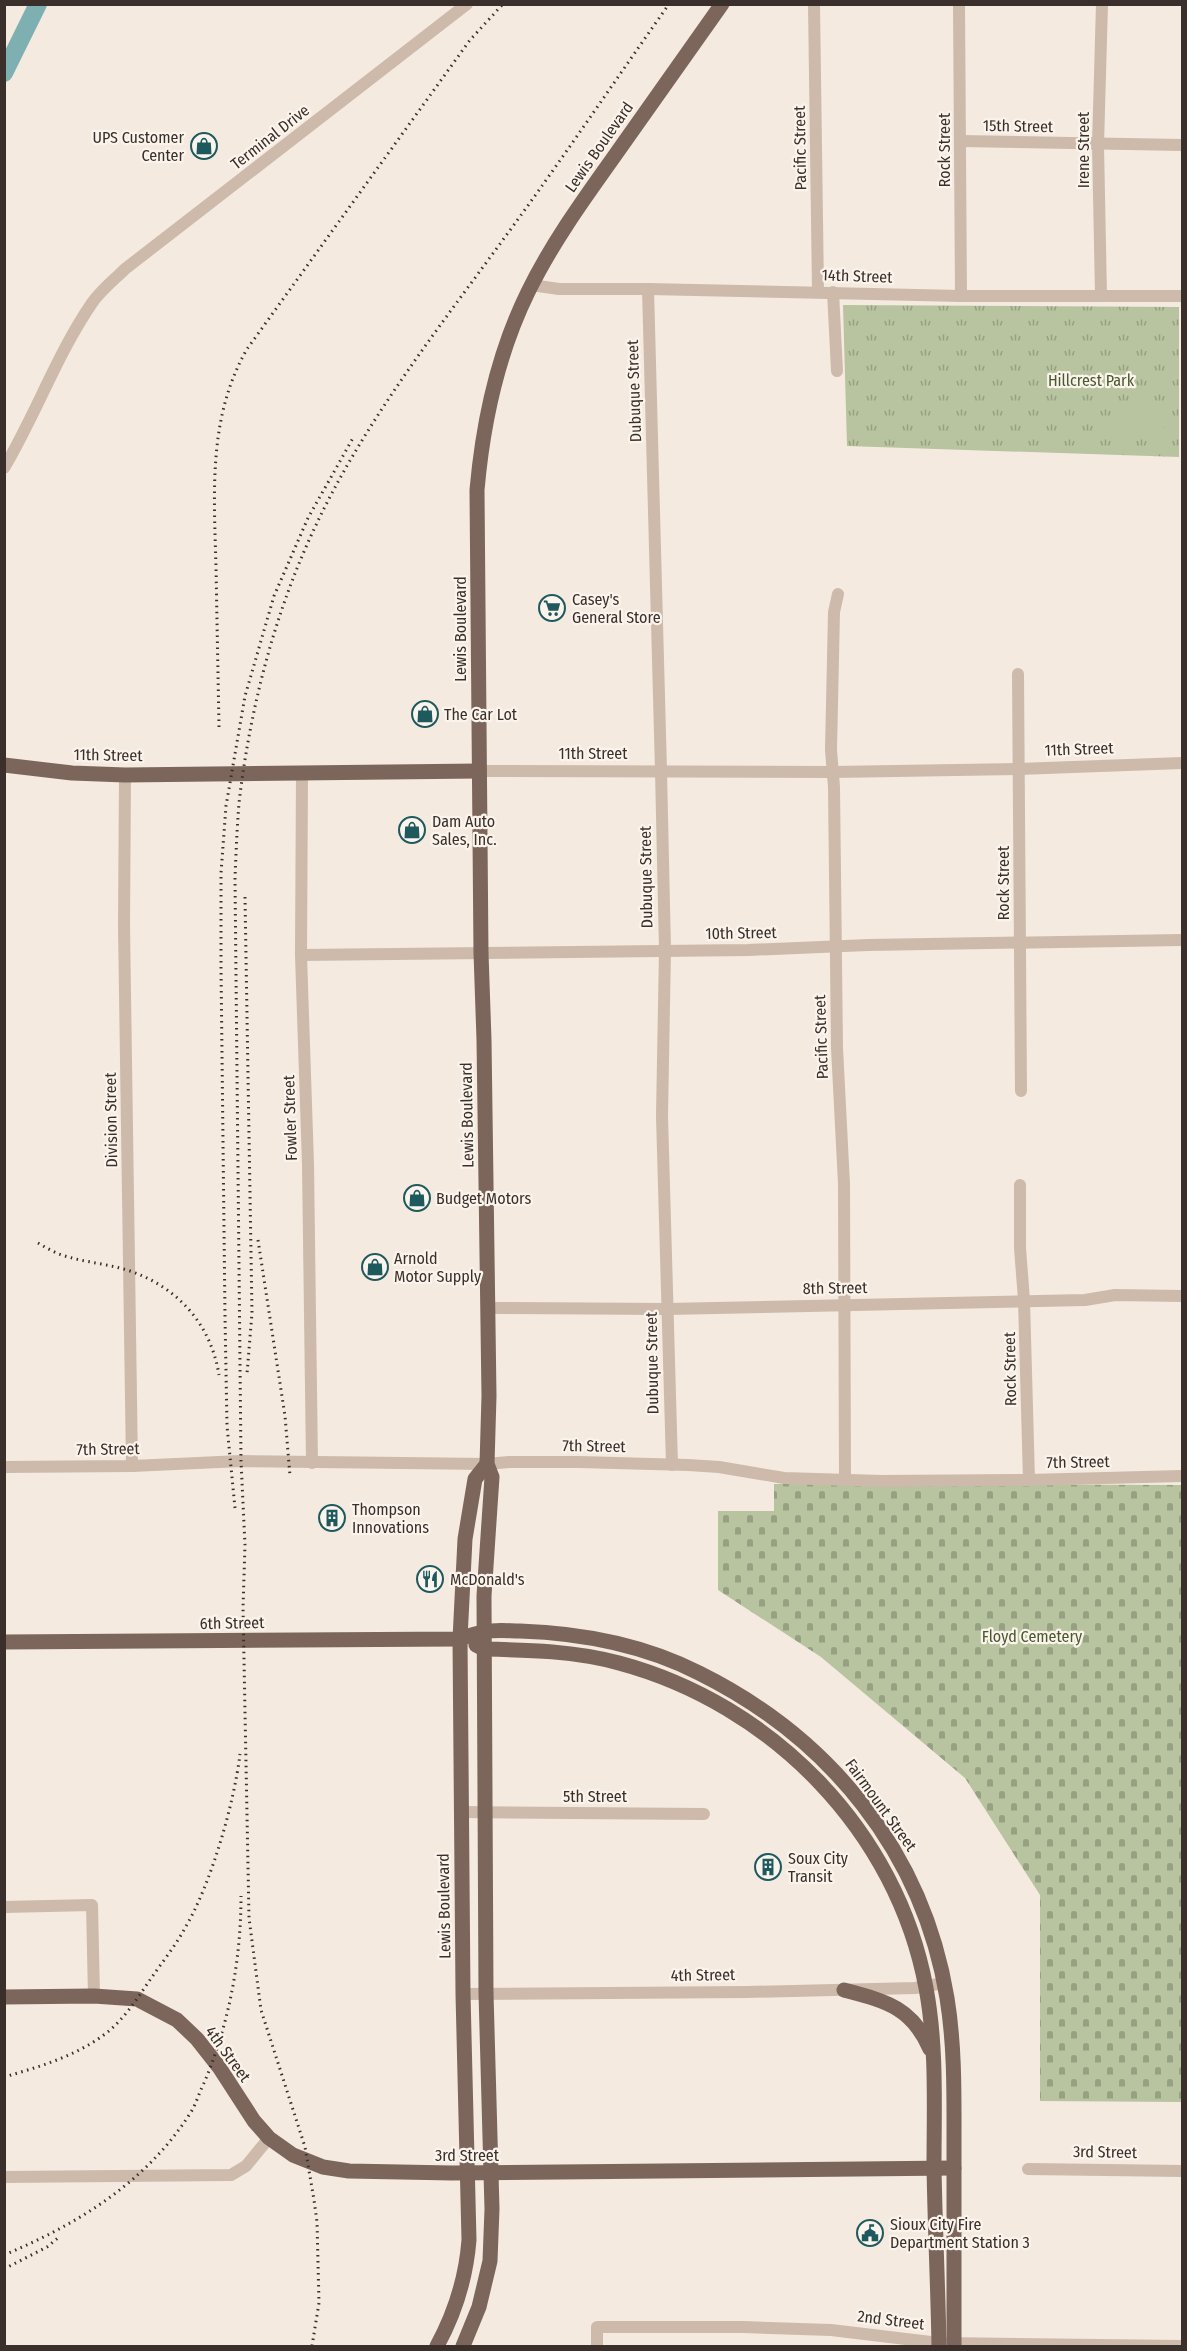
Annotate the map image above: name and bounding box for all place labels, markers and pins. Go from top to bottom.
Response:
place label: UPS Customer Center [93,128,184,165]
shop icon: UPS Customer Center [189,131,219,161]
place label: Casey's General Store [572,590,661,627]
supermarket icon: Casey's General Store [537,593,567,623]
shop icon: The Car Lot [410,699,440,729]
place label: The Car Lot [444,705,518,724]
place label: Dam Auto Sales, Inc. [432,812,497,849]
shop icon: Dam Auto Sales, Inc. [397,815,427,845]
shop icon: Budget Motors [402,1183,432,1213]
place label: Budget Motors [436,1189,531,1208]
place label: Arnold Motor Supply [394,1249,482,1286]
shop icon: Arnold Motor Supply [360,1252,390,1282]
place label: Thompson Innovations [352,1500,429,1537]
building icon: Thompson Innovations [317,1503,347,1533]
restaurant icon: McDonald's [415,1564,445,1594]
place label: McDonald's [450,1570,525,1589]
place label: Soux City Transit [788,1849,849,1886]
building icon: Soux City Transit [753,1852,783,1882]
place label: Sioux City Fire Department Station 3 [890,2215,1030,2252]
public building icon: Sioux City Fire Department Station 3 [855,2218,885,2248]

